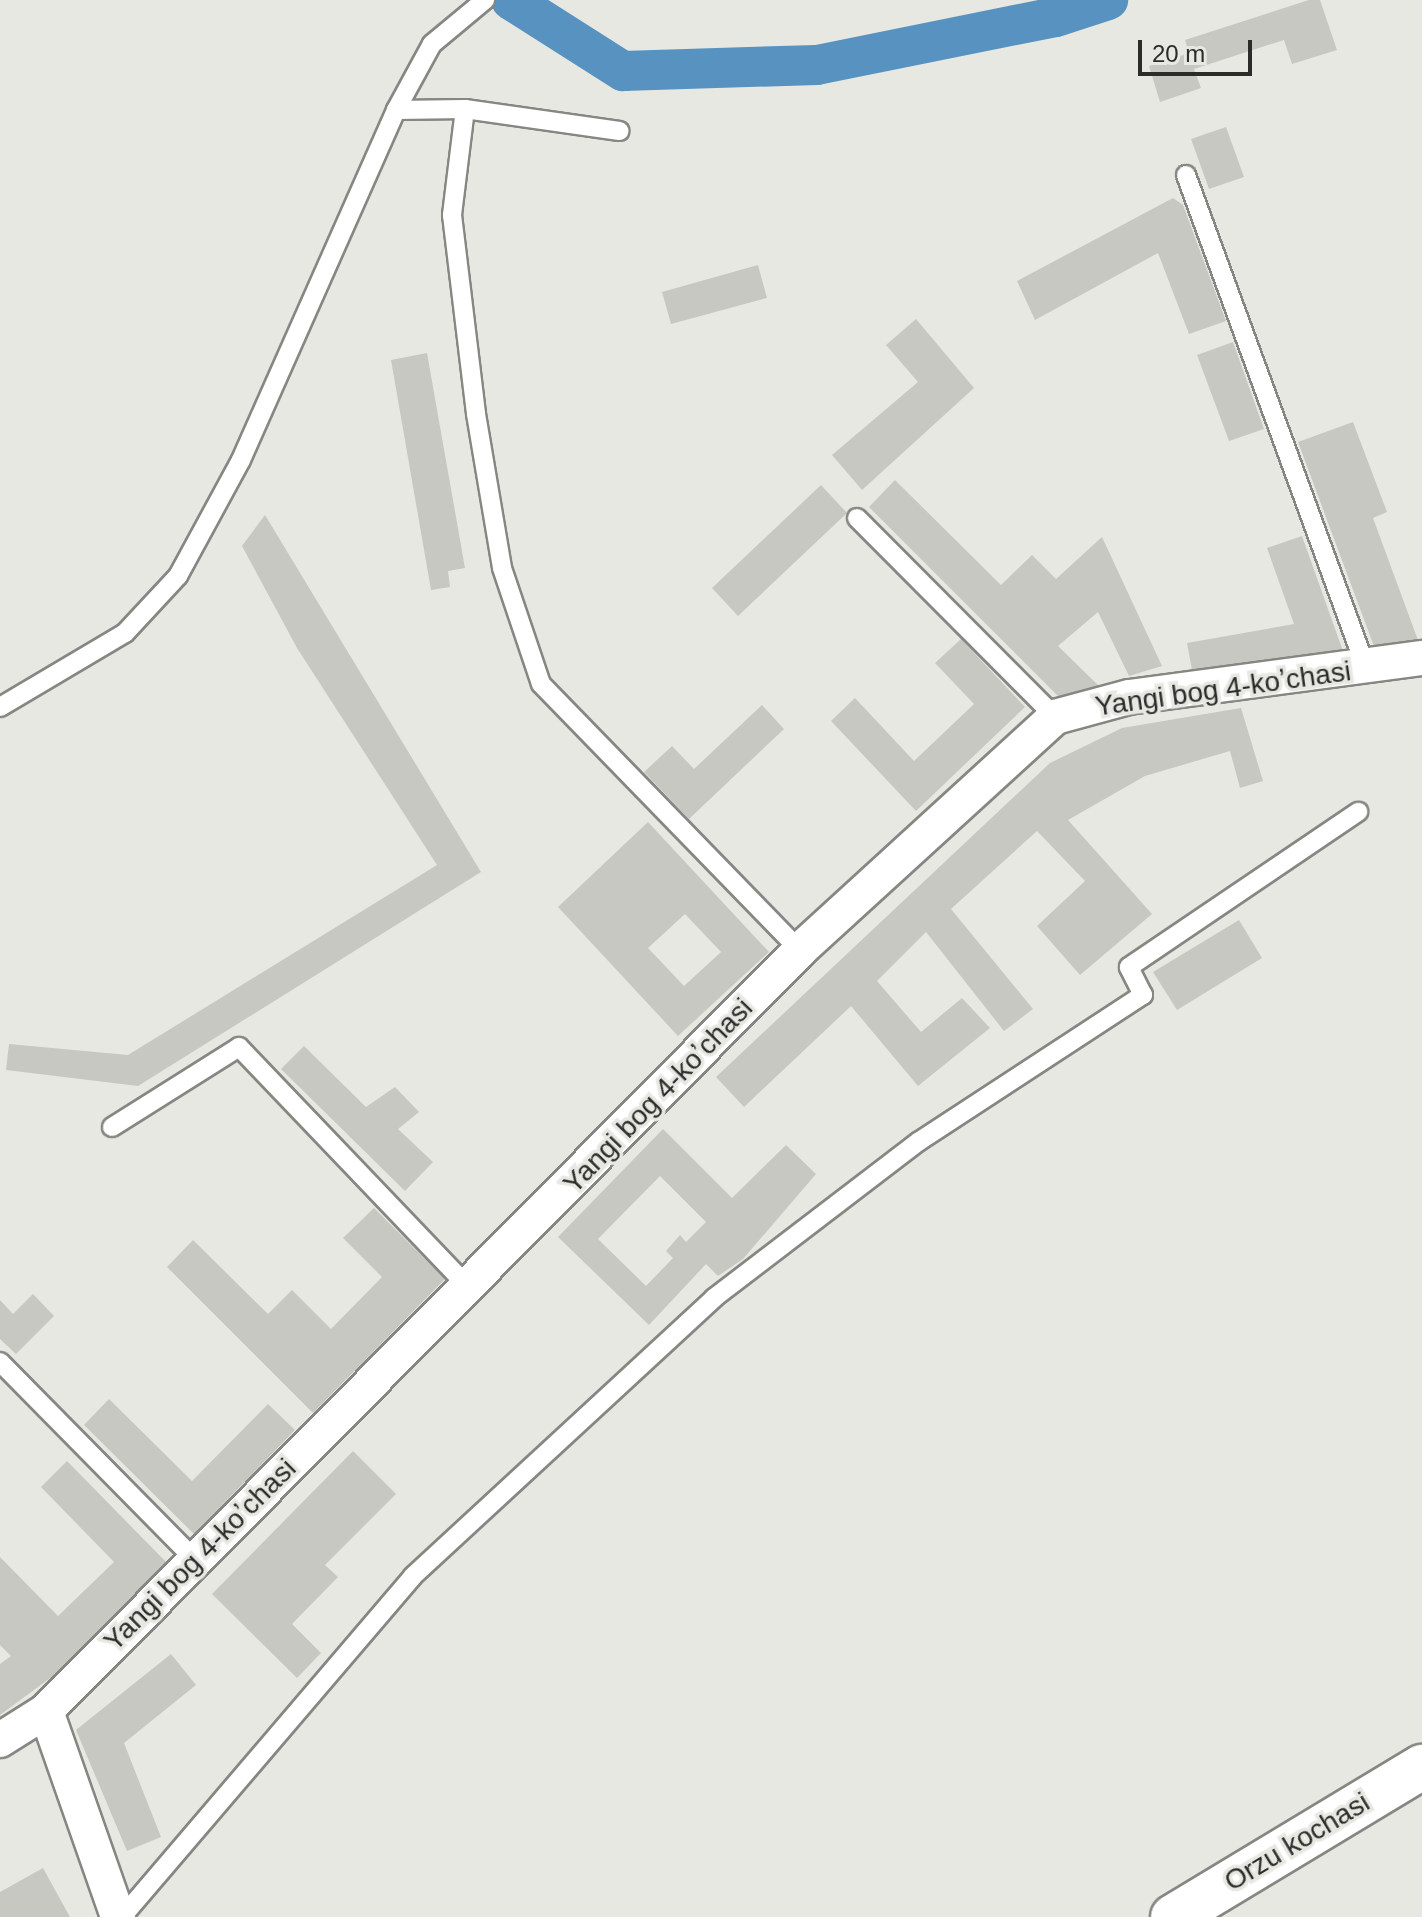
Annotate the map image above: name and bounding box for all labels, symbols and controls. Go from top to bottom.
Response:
scale bar [1142,24,1256,74]
text: 20 m [1152,40,1205,67]
street label: Yangi bog 4-koʼchasi [1093,654,1353,724]
street label: Yangi bog 4-koʼchasi [556,992,760,1200]
street label: Yangi bog 4-koʼchasi [97,1452,303,1658]
street label: Orzu kochasi [1218,1786,1376,1898]

